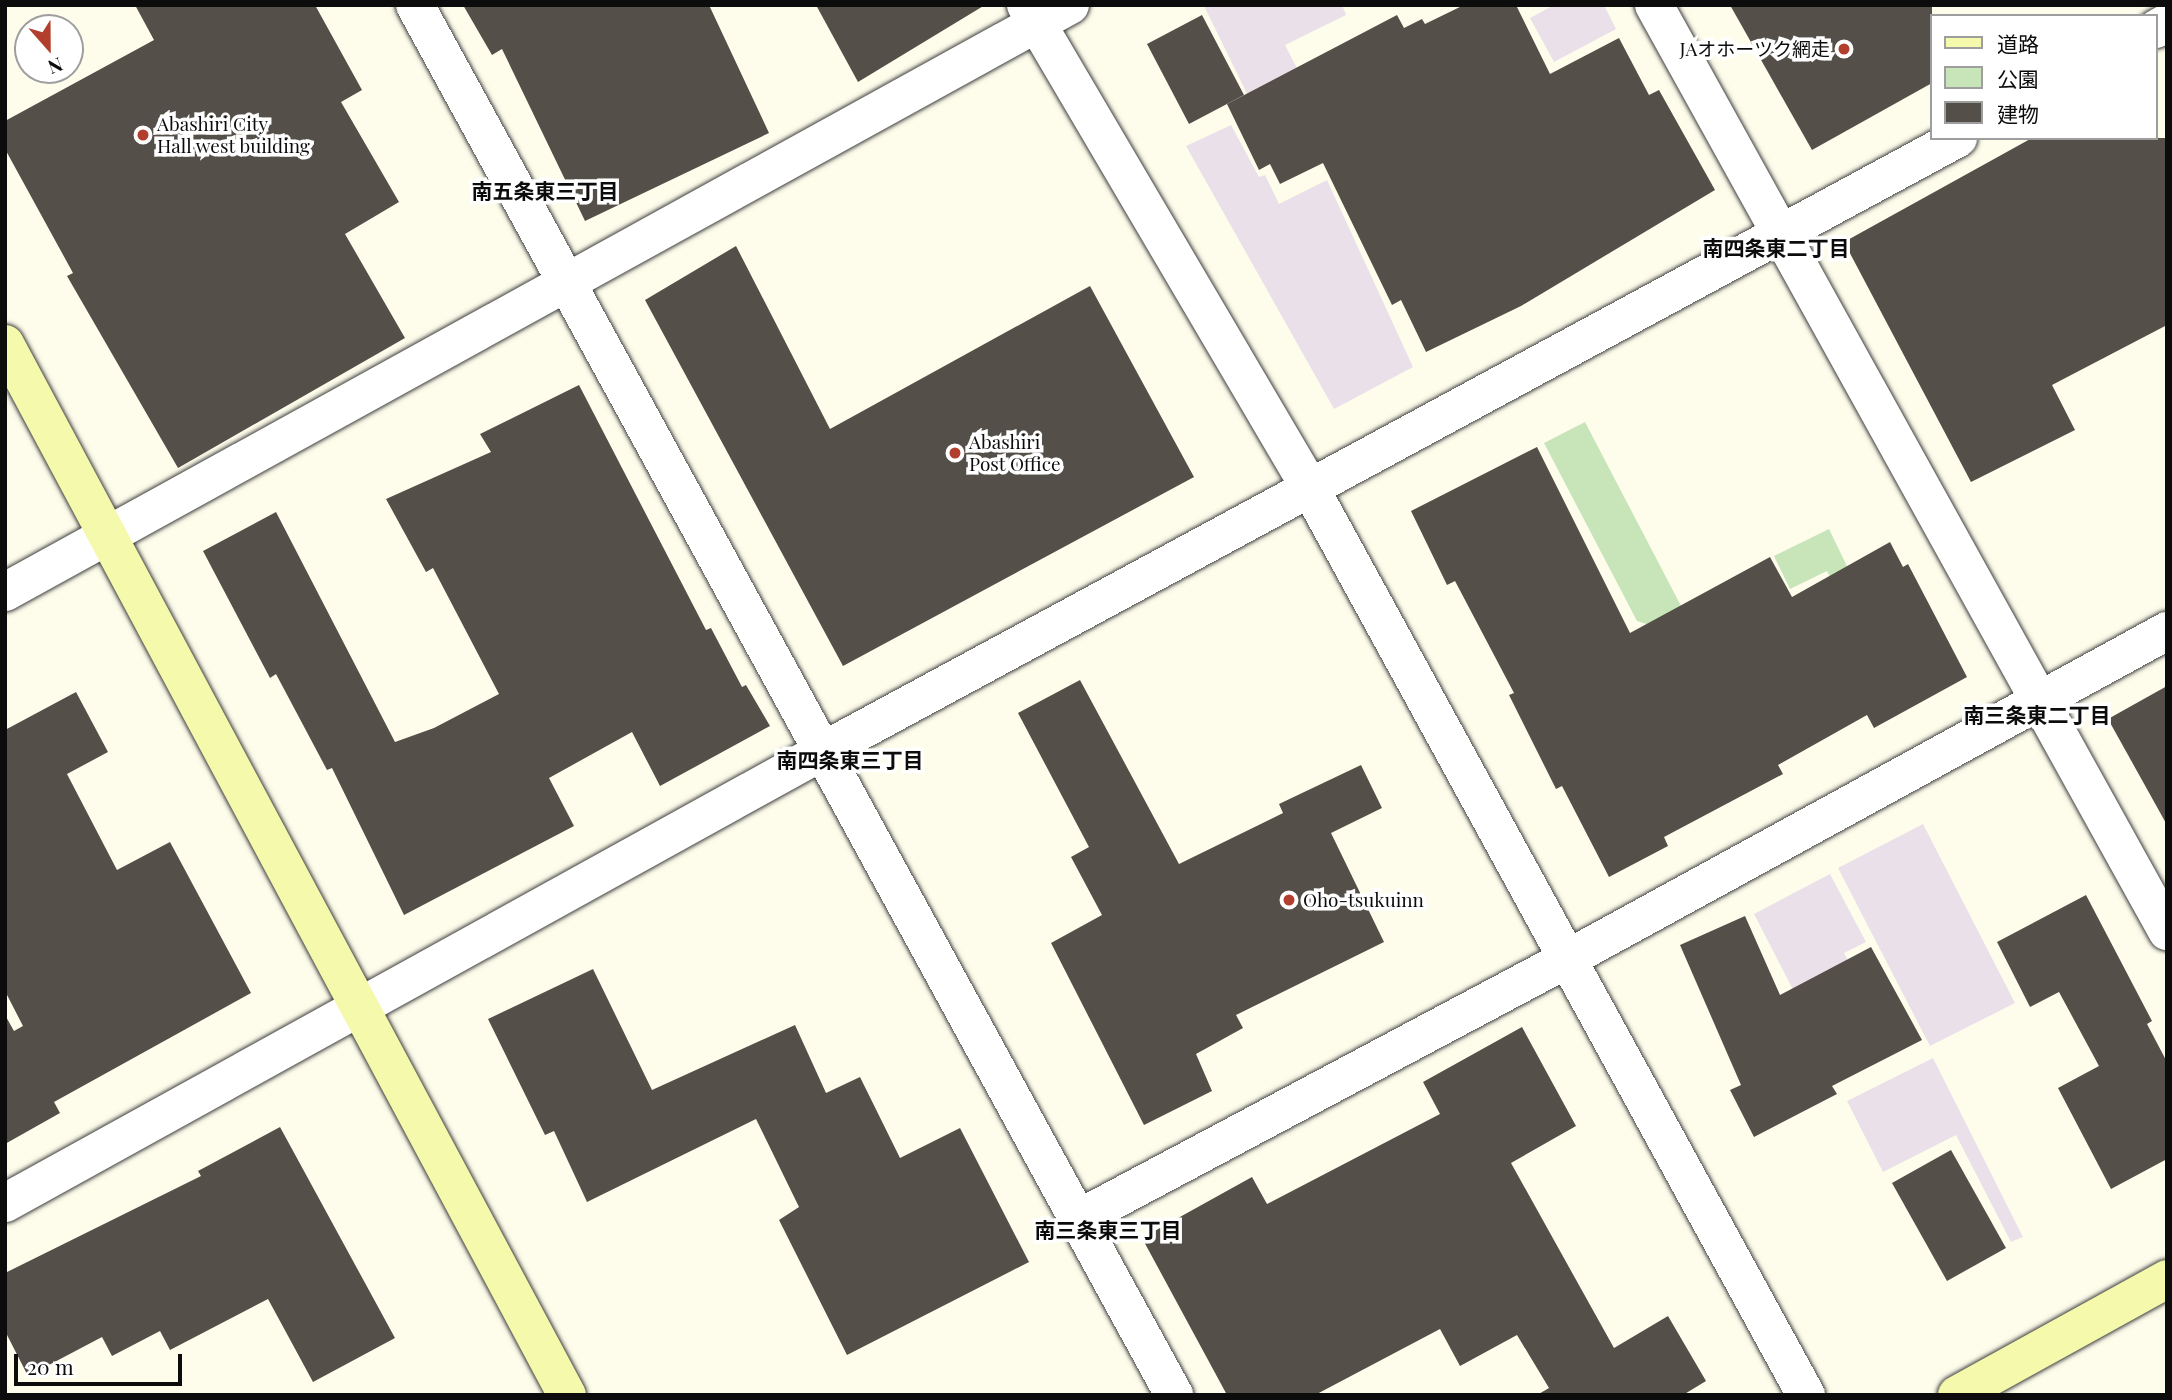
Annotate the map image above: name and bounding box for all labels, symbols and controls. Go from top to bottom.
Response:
north arrow [14,14,84,84]
legend [1930,14,2158,140]
text: 道路 [1997,29,2039,57]
place label: JAオホーツク網走 [1679,38,1830,60]
marker: JAオホーツク網走 [1836,41,1852,57]
text: N [45,52,67,81]
text: 公園 [1997,64,2039,92]
text: 建物 [1997,99,2039,127]
place label: Abashiri City Hall west building [157,113,311,157]
marker: Abashiri City Hall west building [135,127,151,143]
district label: 南五条東三丁目 [472,177,618,203]
district label: 南四条東二丁目 [1703,234,1849,260]
place label: Abashiri Post Office [969,431,1061,475]
marker: Abashiri Post Office [947,445,963,461]
district label: 南三条東二丁目 [1964,701,2110,727]
district label: 南四条東三丁目 [777,746,923,772]
place label: Oho-tsukuinn [1303,889,1424,911]
marker: Oho-tsukuinn [1281,892,1297,908]
district label: 南三条東三丁目 [1035,1216,1181,1242]
scale bar [18,1340,186,1384]
text: 20 m [27,1352,74,1380]

